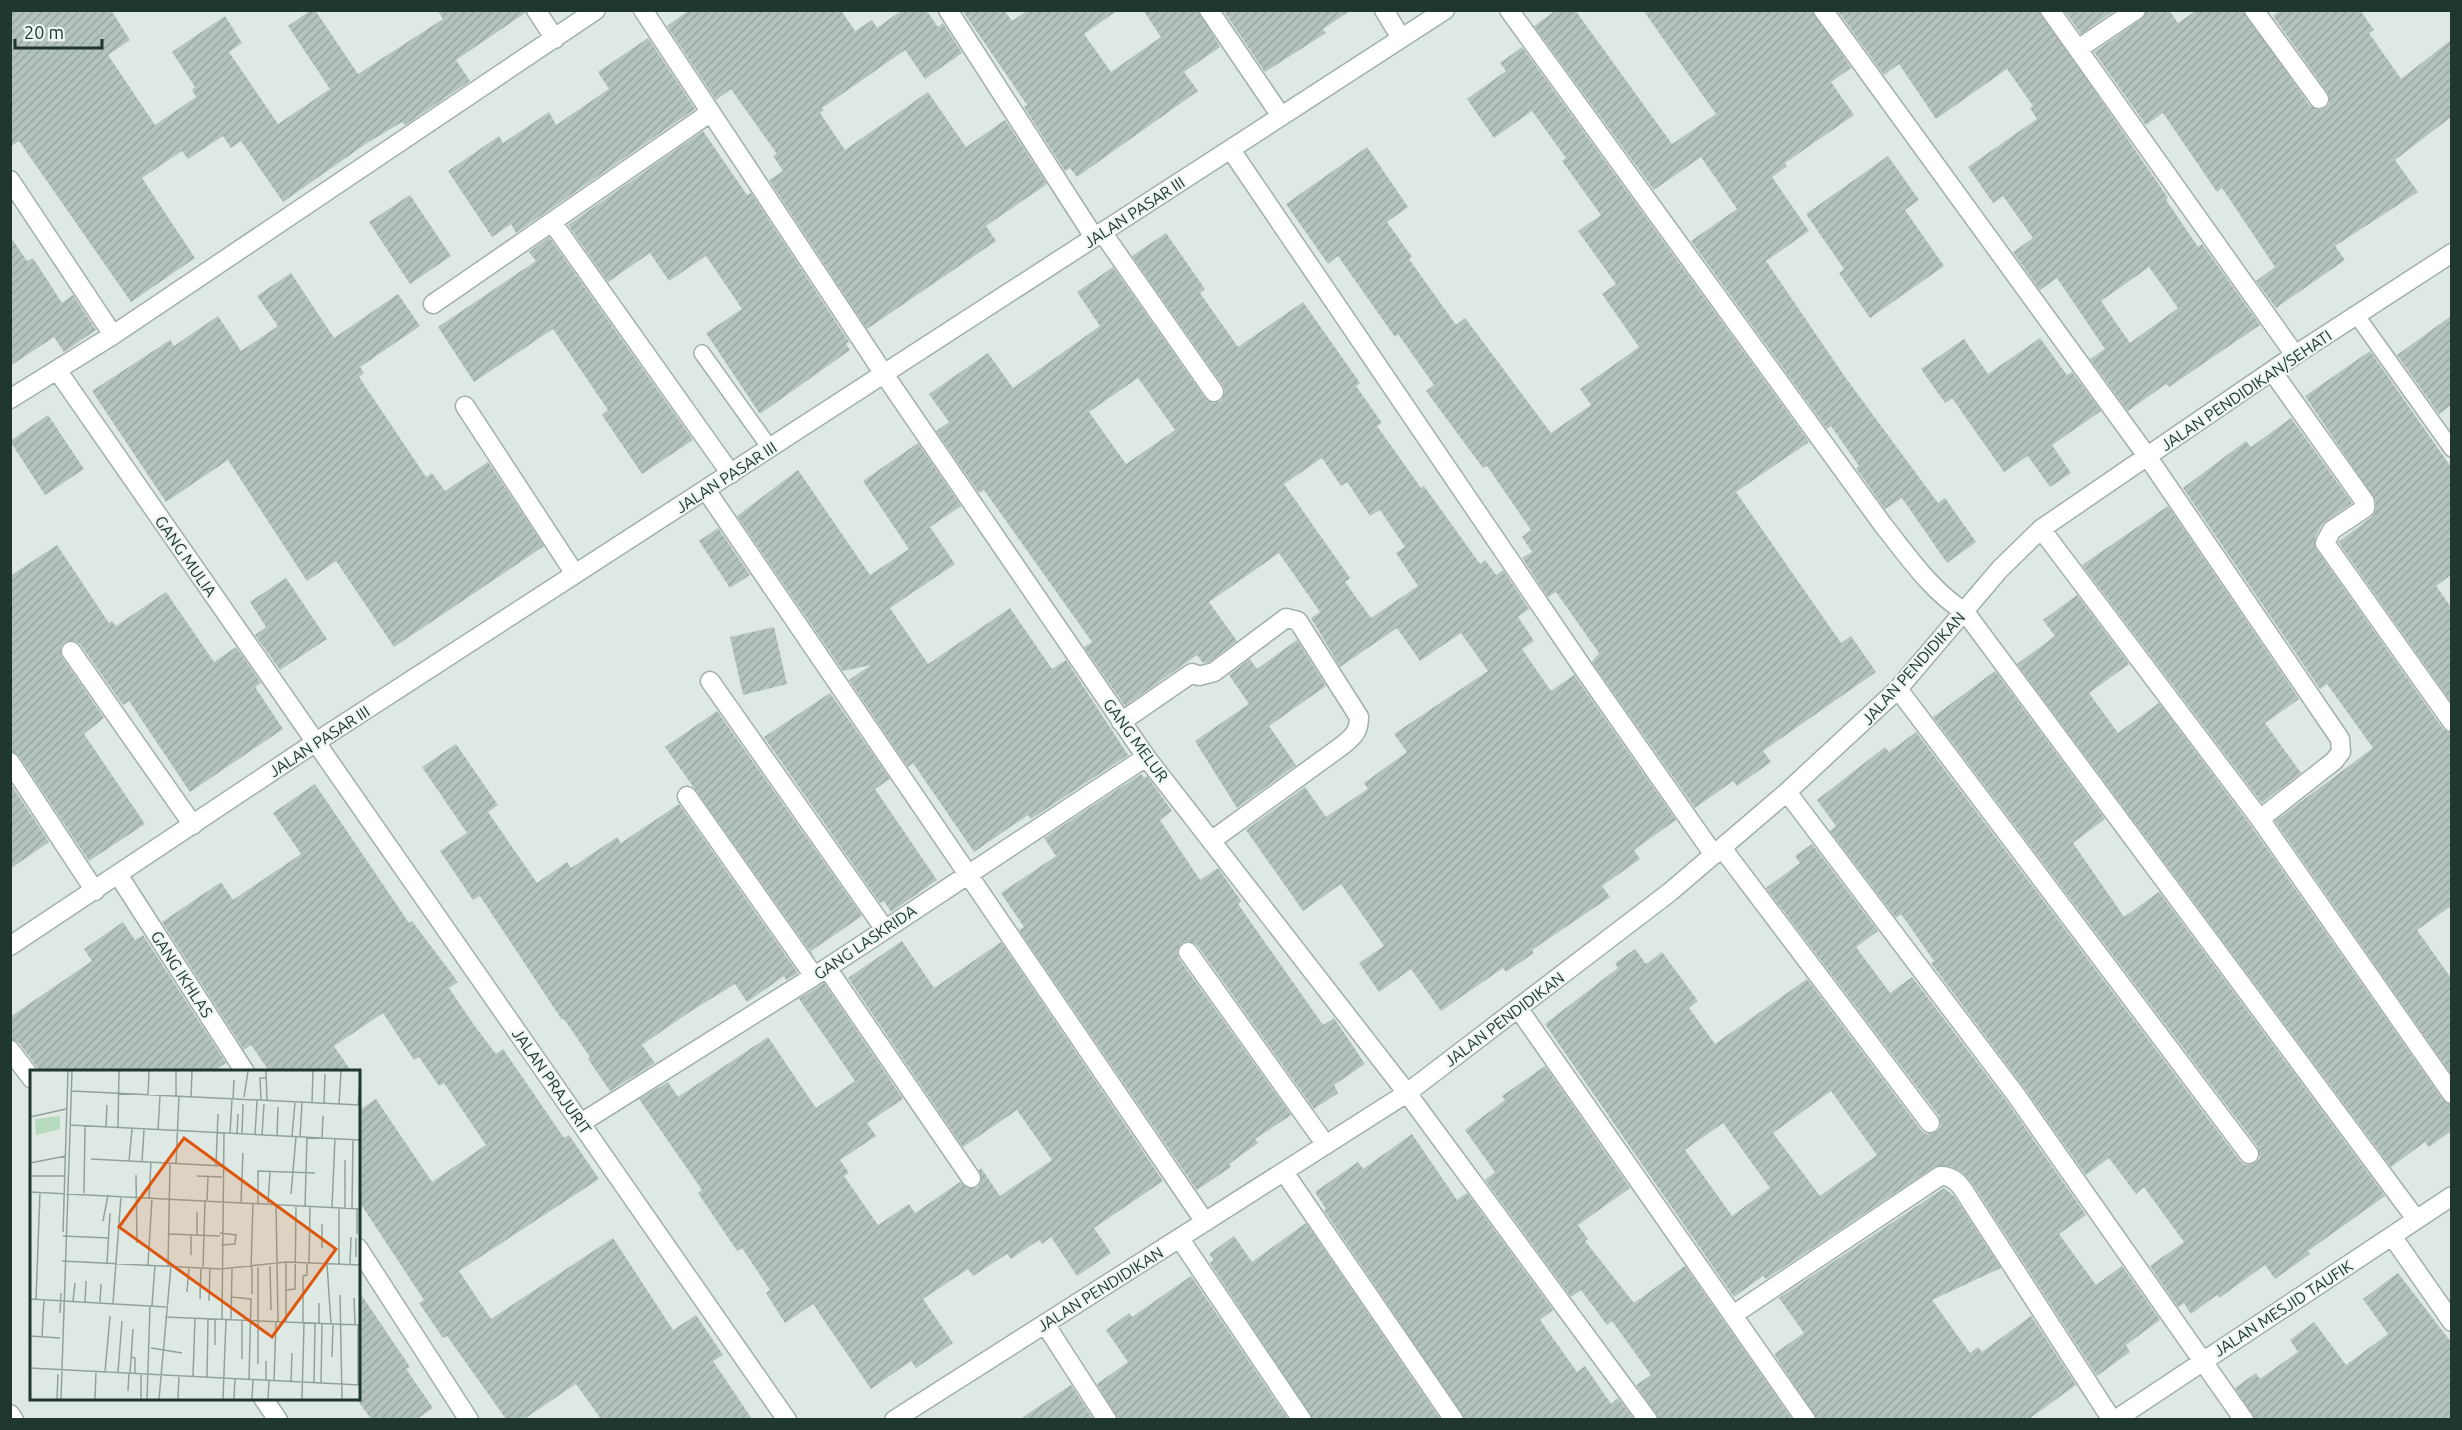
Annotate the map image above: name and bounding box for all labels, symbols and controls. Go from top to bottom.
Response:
scale bar [15,12,102,50]
text: 20 m [24,22,64,42]
street label: JALAN PASAR III [1080,173,1188,251]
street label: JALAN PENDIDIKAN/SEHATI [2157,326,2335,454]
street label: JALAN PASAR III [672,438,780,516]
street label: GANG MULIA [152,512,221,600]
street label: JALAN PENDIDIKAN [1858,608,1968,728]
street label: GANG MELUR [1100,695,1172,785]
street label: JALAN PASAR III [265,702,373,780]
street label: GANG LASKRIDA [810,901,920,983]
street label: GANG IKHLAS [147,927,217,1021]
street label: JALAN PENDIDIKAN [1441,968,1567,1070]
street label: JALAN PRAJURIT [509,1025,595,1137]
inset map [30,1070,360,1400]
street label: JALAN PENDIDIKAN [1034,1243,1166,1335]
street label: JALAN MESJID TAUFIK [2210,1256,2356,1360]

